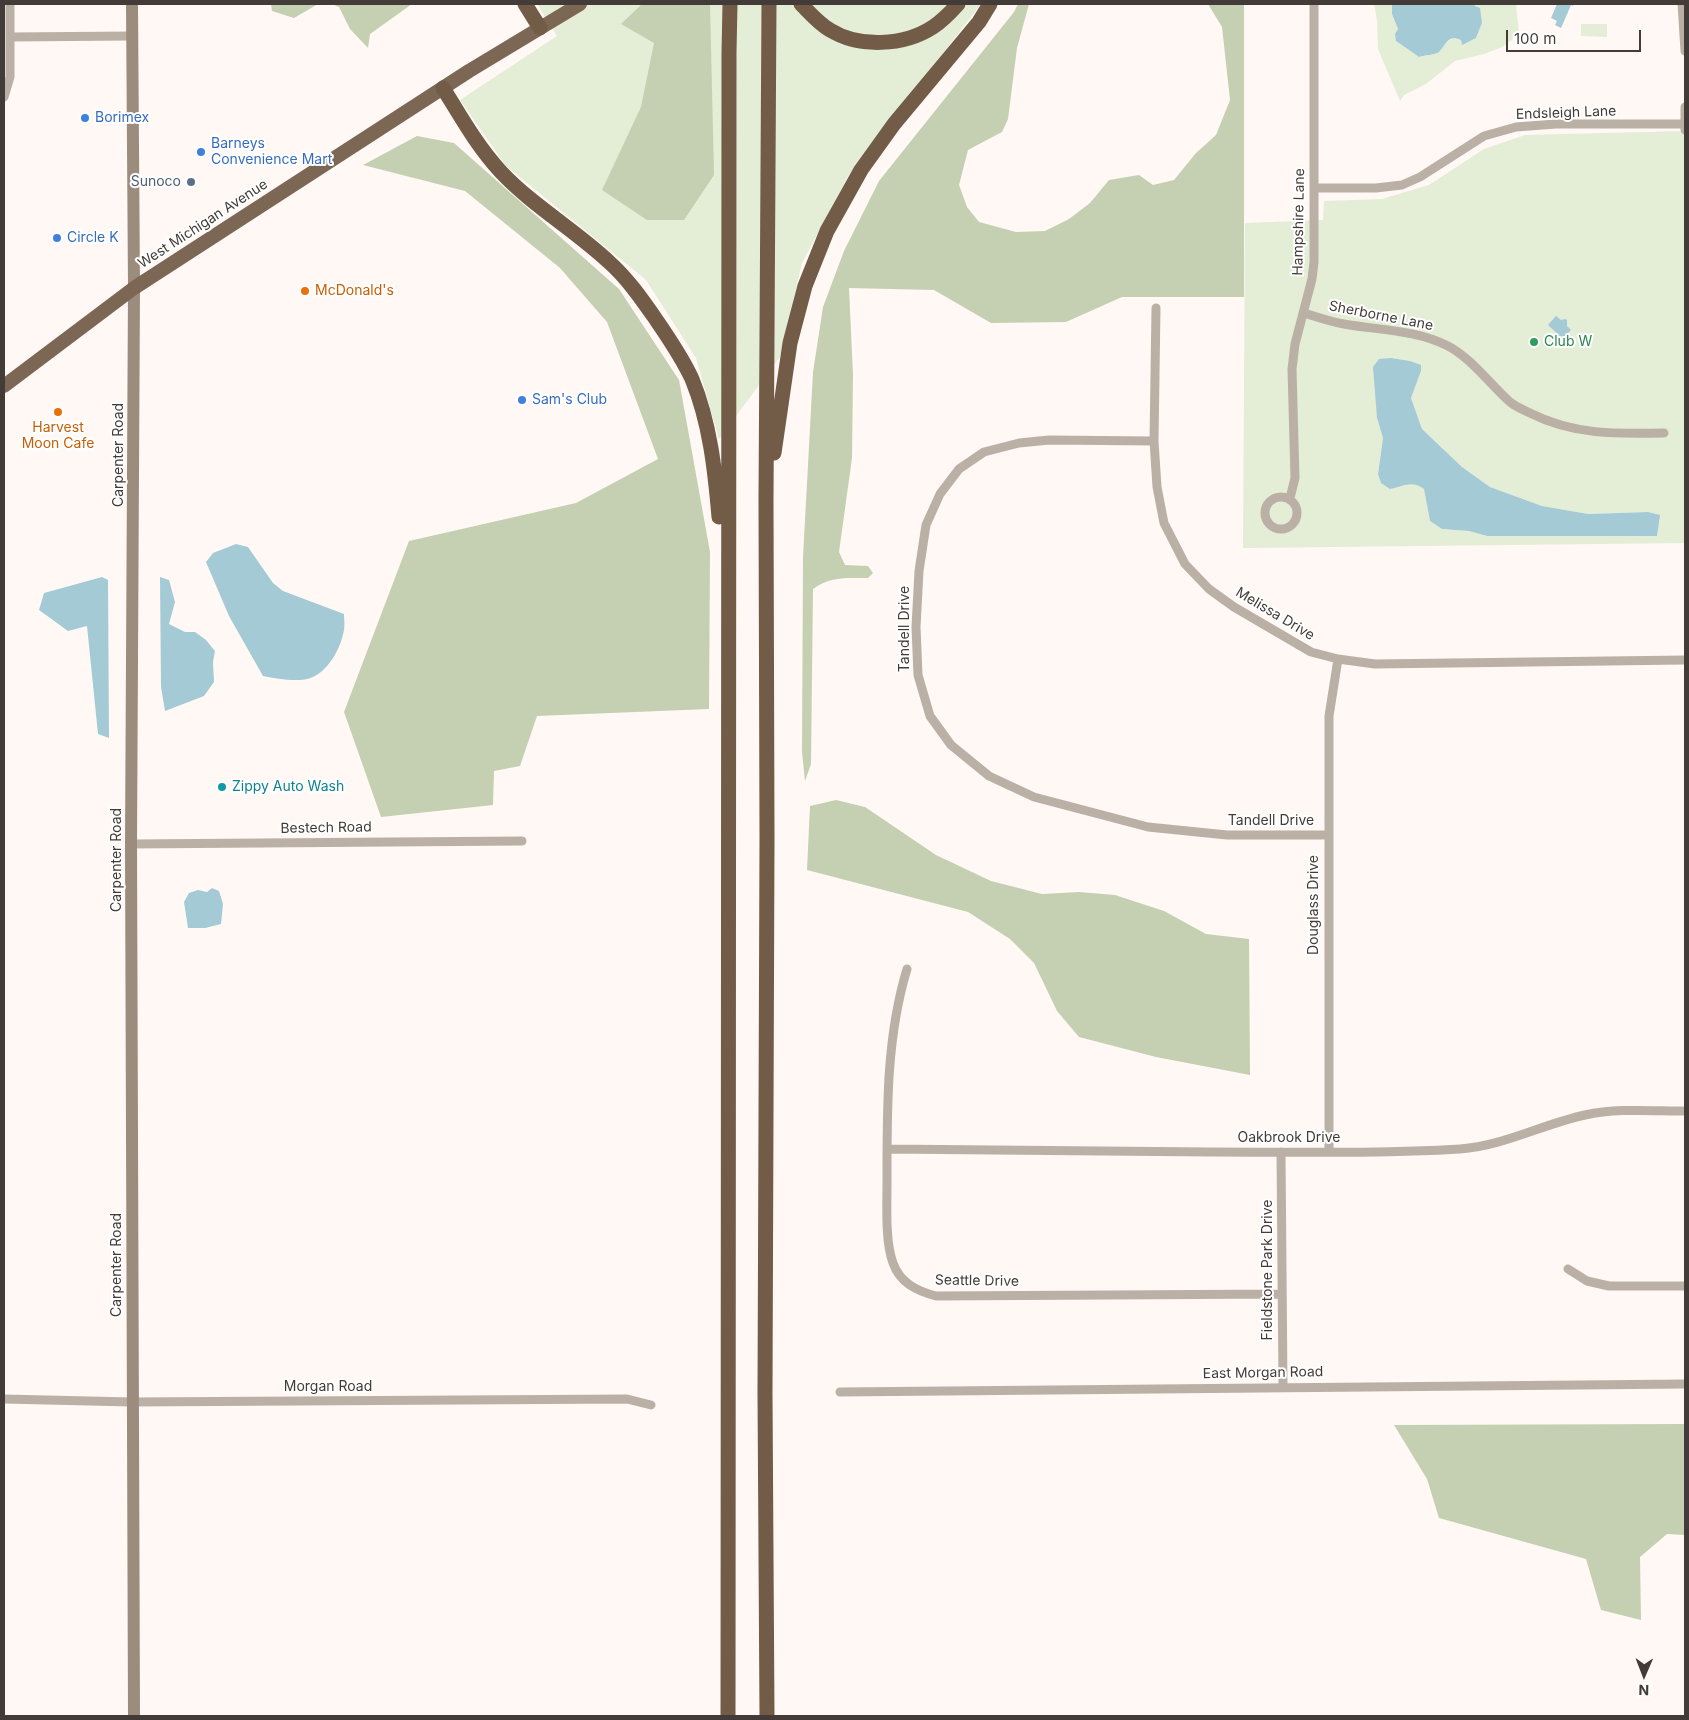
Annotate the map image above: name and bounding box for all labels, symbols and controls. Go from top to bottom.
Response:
scale bar [1509,20,1644,52]
text: 100 m [1514,29,1556,48]
street label: Endsleigh Lane [1515,103,1617,123]
place label: Borimex [95,110,149,126]
marker: Borimex [79,112,91,124]
place label: Barneys Convenience Mart [211,136,332,168]
marker: Barneys Convenience Mart [195,146,207,158]
street label: Hampshire Lane [1290,168,1308,276]
place label: Sunoco [131,174,181,190]
street label: West Michigan Avenue [135,176,271,272]
marker: Sunoco [185,176,197,188]
place label: Circle K [67,230,119,246]
marker: Circle K [51,232,63,244]
place label: McDonald's [315,283,394,299]
marker: McDonald's [299,285,311,297]
street label: Sherborne Lane [1327,298,1435,334]
place label: Club W [1544,334,1592,350]
marker: Club W [1528,336,1540,348]
place label: Sam's Club [532,392,607,408]
marker: Sam's Club [516,394,528,406]
street label: Carpenter Road [111,403,127,507]
marker: Harvest Moon Cafe [52,406,64,418]
place label: Harvest Moon Cafe [22,420,94,452]
street label: Melissa Drive [1233,584,1317,644]
street label: Tandell Drive [897,586,913,672]
place label: Zippy Auto Wash [232,779,344,795]
marker: Zippy Auto Wash [216,781,228,793]
street label: Carpenter Road [109,808,125,912]
street label: Tandell Drive [1228,813,1314,829]
street label: Bestech Road [280,819,372,837]
street label: Douglass Drive [1306,855,1322,955]
street label: Oakbrook Drive [1237,1130,1341,1146]
street label: Fieldstone Park Drive [1260,1199,1276,1341]
street label: Carpenter Road [109,1213,125,1317]
street label: Seattle Drive [935,1272,1019,1290]
street label: East Morgan Road [1203,1364,1323,1382]
street label: Morgan Road [284,1379,372,1395]
north arrow [1619,1650,1669,1700]
text: N [1638,1682,1649,1699]

